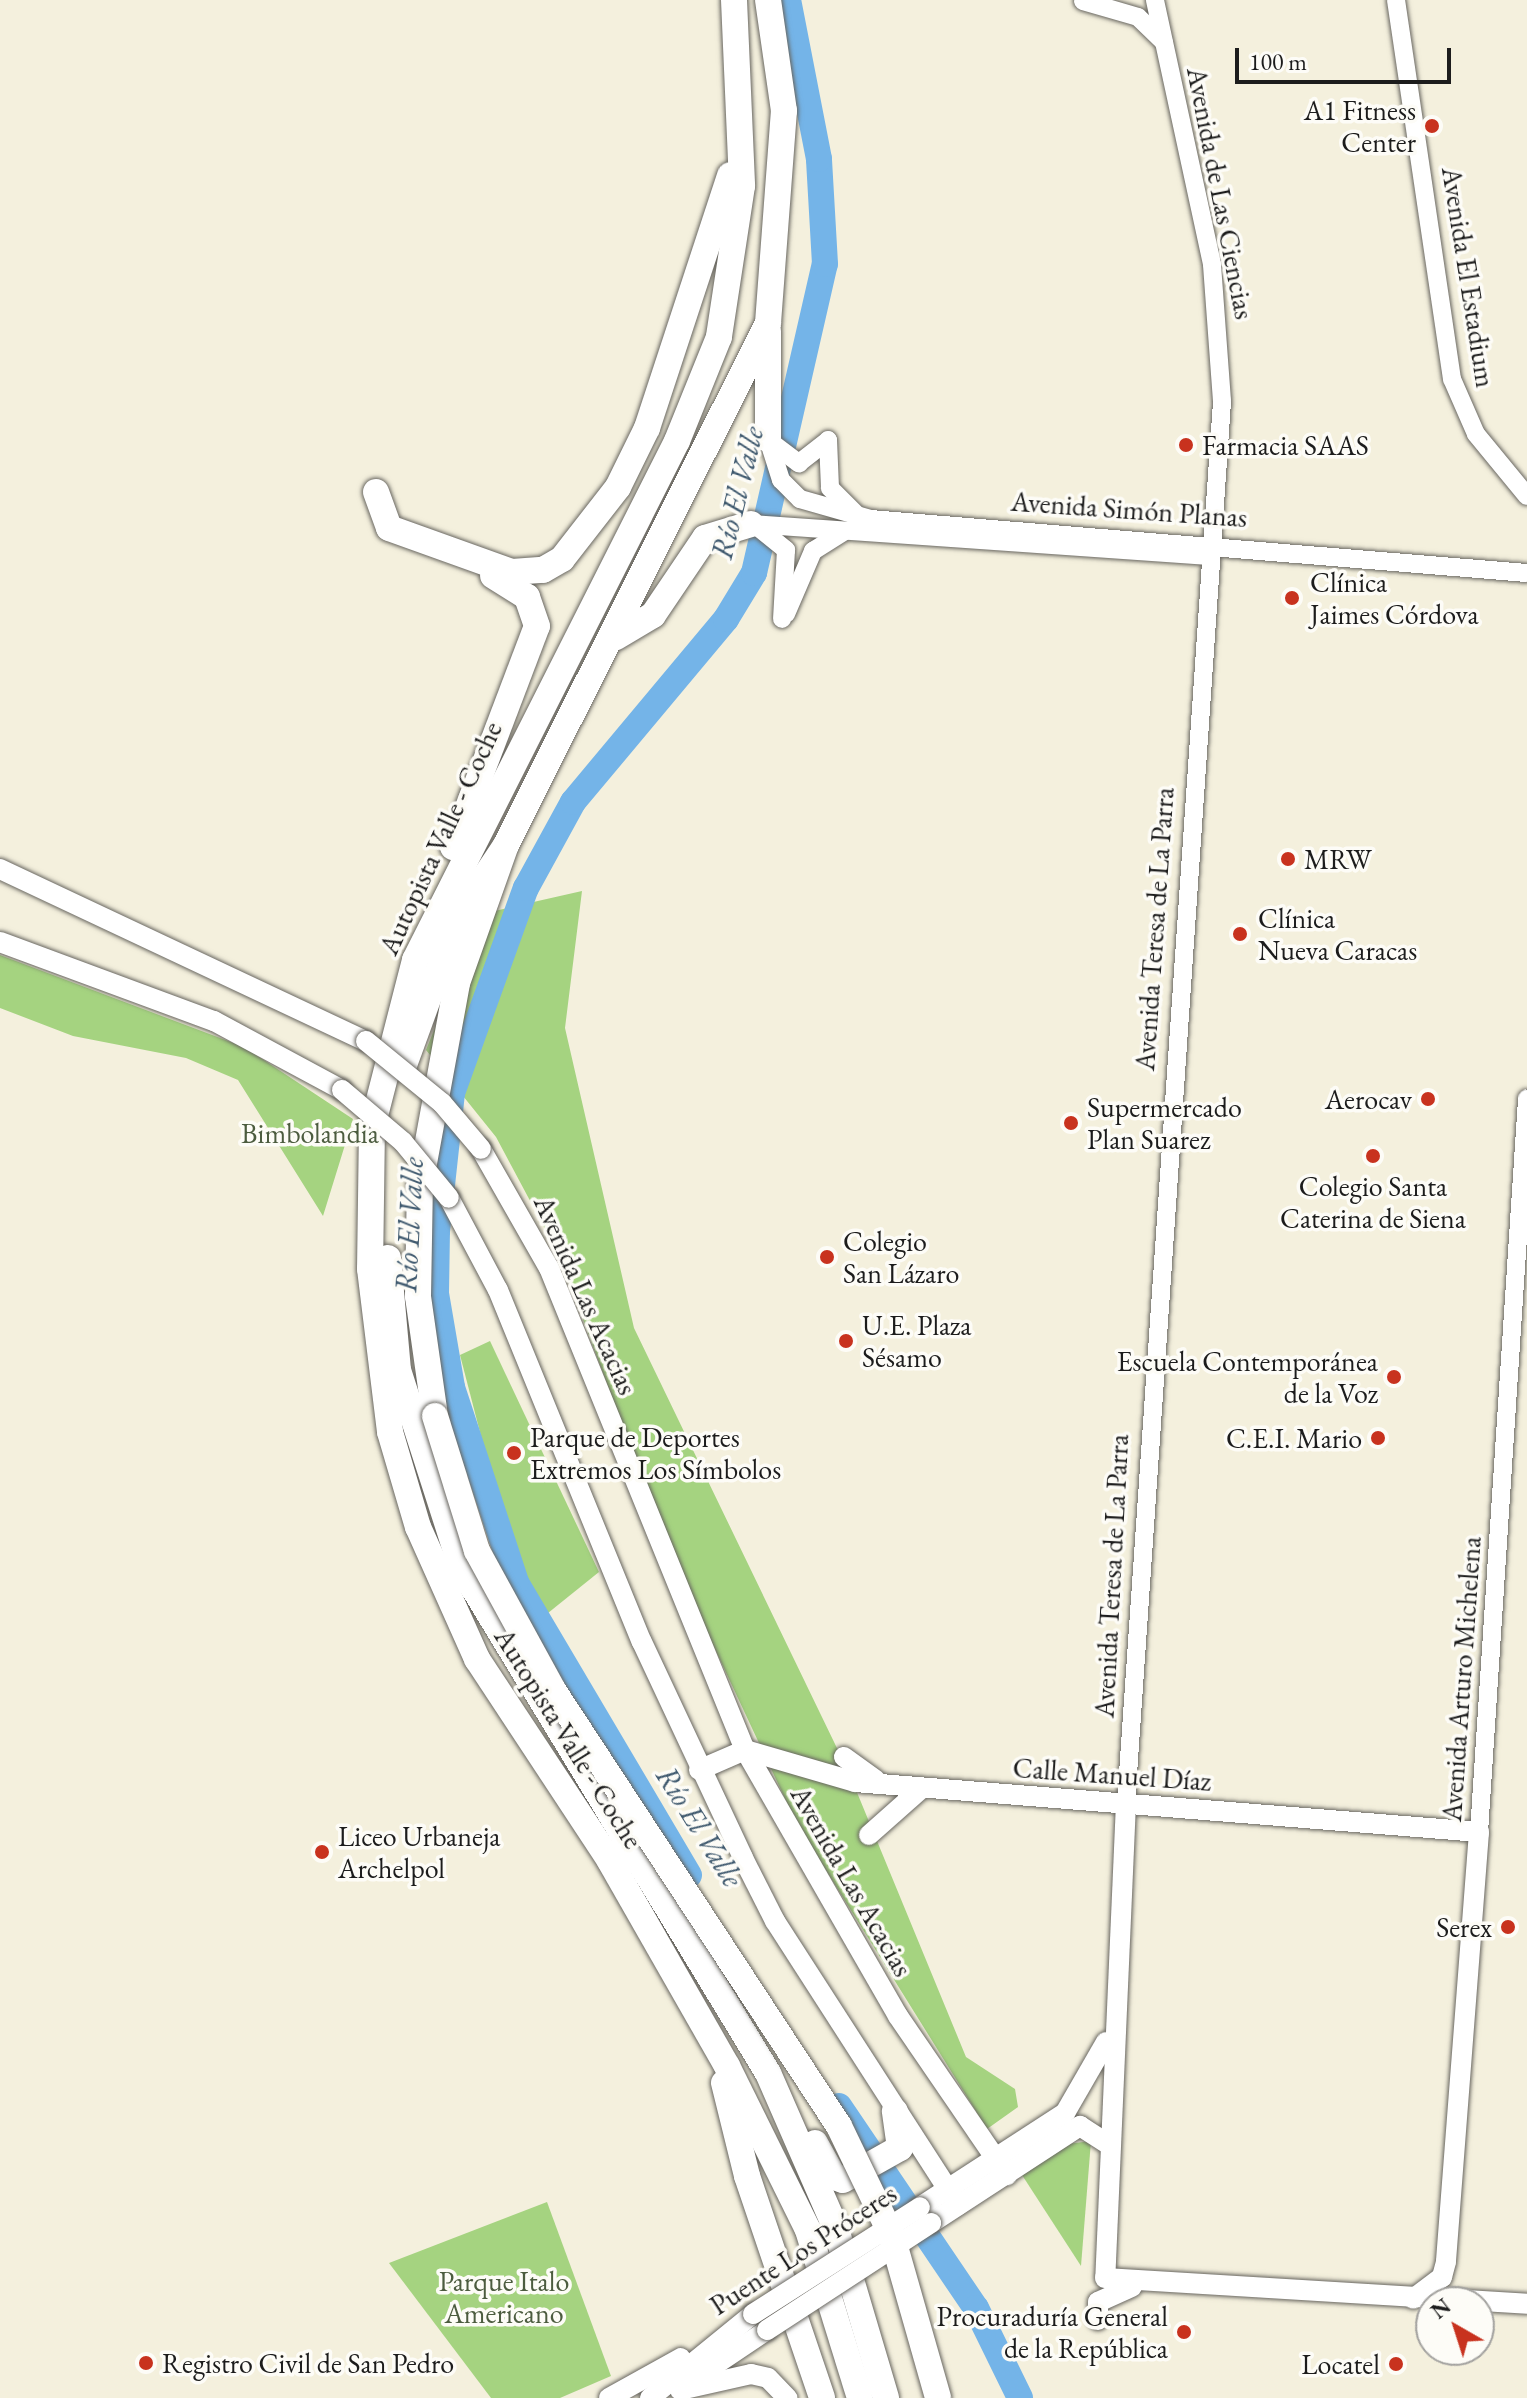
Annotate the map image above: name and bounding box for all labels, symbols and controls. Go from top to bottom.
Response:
scale bar [1239,32,1455,82]
text: 100 m [1249,46,1307,77]
street label: Avenida de Las Ciencias [1180,64,1262,322]
place label: A1 Fitness Center [1304,93,1416,159]
marker: A1 Fitness Center [1423,117,1441,135]
street label: Avenida El Estadium [1435,164,1503,390]
water label: Río El Valle [704,423,772,563]
place label: Farmacia SAAS [1202,428,1369,462]
marker: Farmacia SAAS [1177,436,1195,454]
street label: Avenida Simón Planas [1010,484,1248,534]
place label: Clínica Jaimes Córdova [1310,565,1479,631]
marker: Clínica Jaimes Córdova [1281,587,1303,609]
street label: Autopista Valle - Coche [371,716,509,960]
street label: Avenida Teresa de La Parra [1127,786,1181,1072]
place label: MRW [1304,842,1372,876]
marker: MRW [1279,850,1297,868]
place label: Clínica Nueva Caracas [1258,901,1417,967]
marker: Clínica Nueva Caracas [1229,923,1251,945]
place label: Aerocav [1325,1082,1412,1116]
place label: Supermercado Plan Suarez [1087,1090,1242,1156]
marker: Aerocav [1419,1090,1437,1108]
marker: Supermercado Plan Suarez [1062,1114,1080,1132]
park label: Bimbolandia [241,1116,379,1150]
marker: Colegio Santa Caterina de Siena [1364,1147,1382,1165]
water label: Río El Valle [388,1156,432,1294]
place label: Colegio Santa Caterina de Siena [1280,1169,1466,1235]
street label: Avenida Las Acacias [527,1190,645,1400]
place label: Colegio San Lázaro [843,1224,959,1290]
marker: Colegio San Lázaro [818,1248,836,1266]
place label: U.E. Plaza Sésamo [862,1308,971,1374]
marker: U.E. Plaza Sésamo [837,1332,855,1350]
place label: Escuela Contemporánea de la Voz [1117,1344,1378,1410]
marker: Escuela Contemporánea de la Voz [1385,1368,1403,1386]
place label: Parque de Deportes Extremos Los Símbolos [530,1420,781,1486]
place label: C.E.I. Mario [1226,1421,1362,1455]
marker: C.E.I. Mario [1369,1429,1387,1447]
street label: Avenida Teresa de La Parra [1087,1433,1135,1719]
marker: Parque de Deportes Extremos Los Símbolos [505,1444,523,1462]
street label: Avenida Arturo Michelena [1434,1535,1488,1823]
street label: Autopista Valle - Coche [488,1622,650,1854]
street label: Calle Manuel Díaz [1012,1750,1212,1798]
water label: Río El Valle [648,1760,750,1894]
street label: Avenida Las Acacias [784,1780,920,1982]
place label: Liceo Urbaneja Archelpol [338,1819,500,1885]
marker: Liceo Urbaneja Archelpol [313,1843,331,1861]
place label: Serex [1436,1910,1492,1944]
marker: Serex [1499,1918,1517,1936]
street label: Puente Los Próceres [703,2176,903,2322]
park label: Parque Italo Americano [439,2264,569,2330]
north arrow [1415,2286,1495,2366]
text: N [1425,2292,1457,2325]
place label: Procuraduría General de la República [936,2299,1168,2365]
marker: Procuraduría General de la República [1175,2323,1193,2341]
place label: Registro Civil de San Pedro [162,2346,454,2380]
place label: Locatel [1301,2347,1380,2381]
marker: Registro Civil de San Pedro [137,2354,155,2372]
marker: Locatel [1387,2355,1405,2373]

